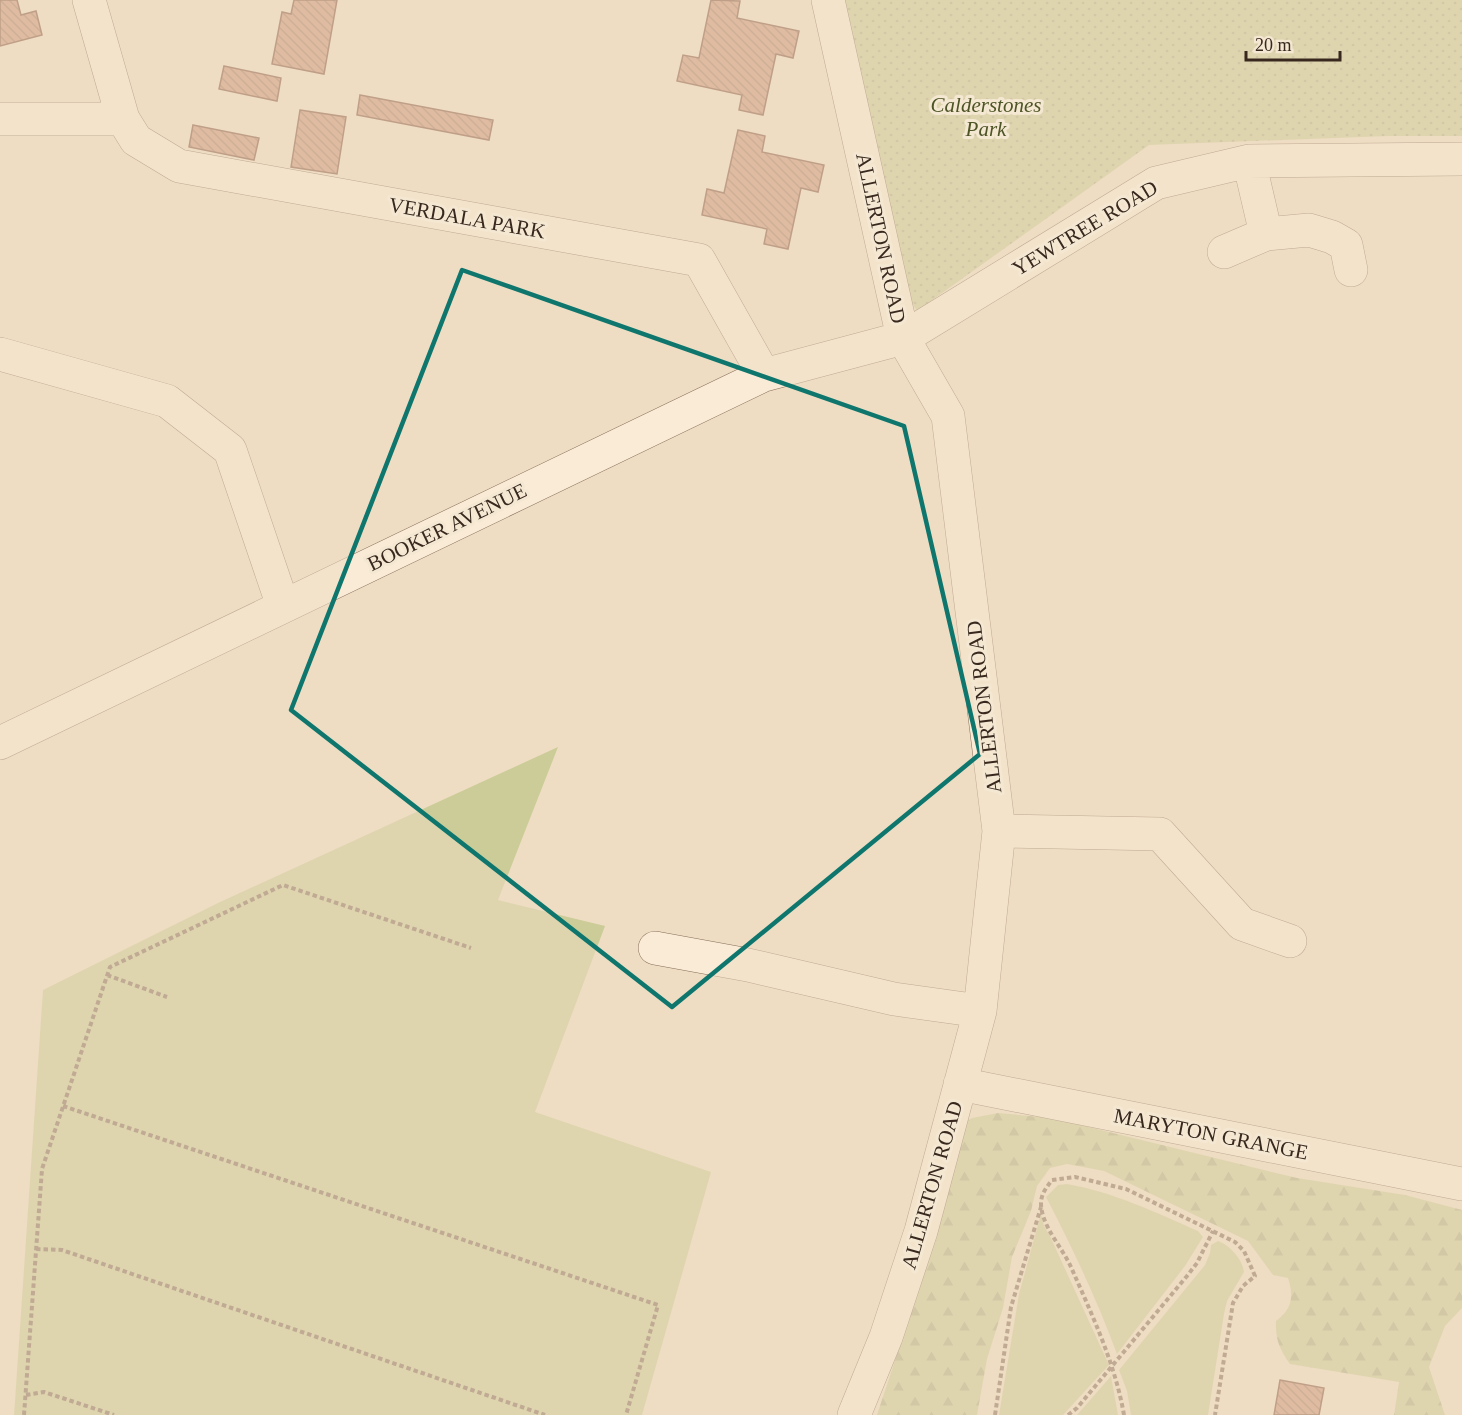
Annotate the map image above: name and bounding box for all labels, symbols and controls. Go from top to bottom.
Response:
scale bar [1246,24,1340,62]
text: 20 m [1255,35,1292,55]
park label: Calderstones Park [931,93,1041,141]
street label: ALLERTON ROAD [851,150,911,326]
street label: YEWTREE ROAD [1008,175,1162,281]
street label: VERDALA PARK [387,192,547,244]
street label: BOOKER AVENUE [364,478,530,576]
street label: ALLERTON ROAD [961,619,1007,795]
street label: ALLERTON ROAD [896,1098,968,1272]
street label: MARYTON GRANGE [1112,1103,1310,1165]

